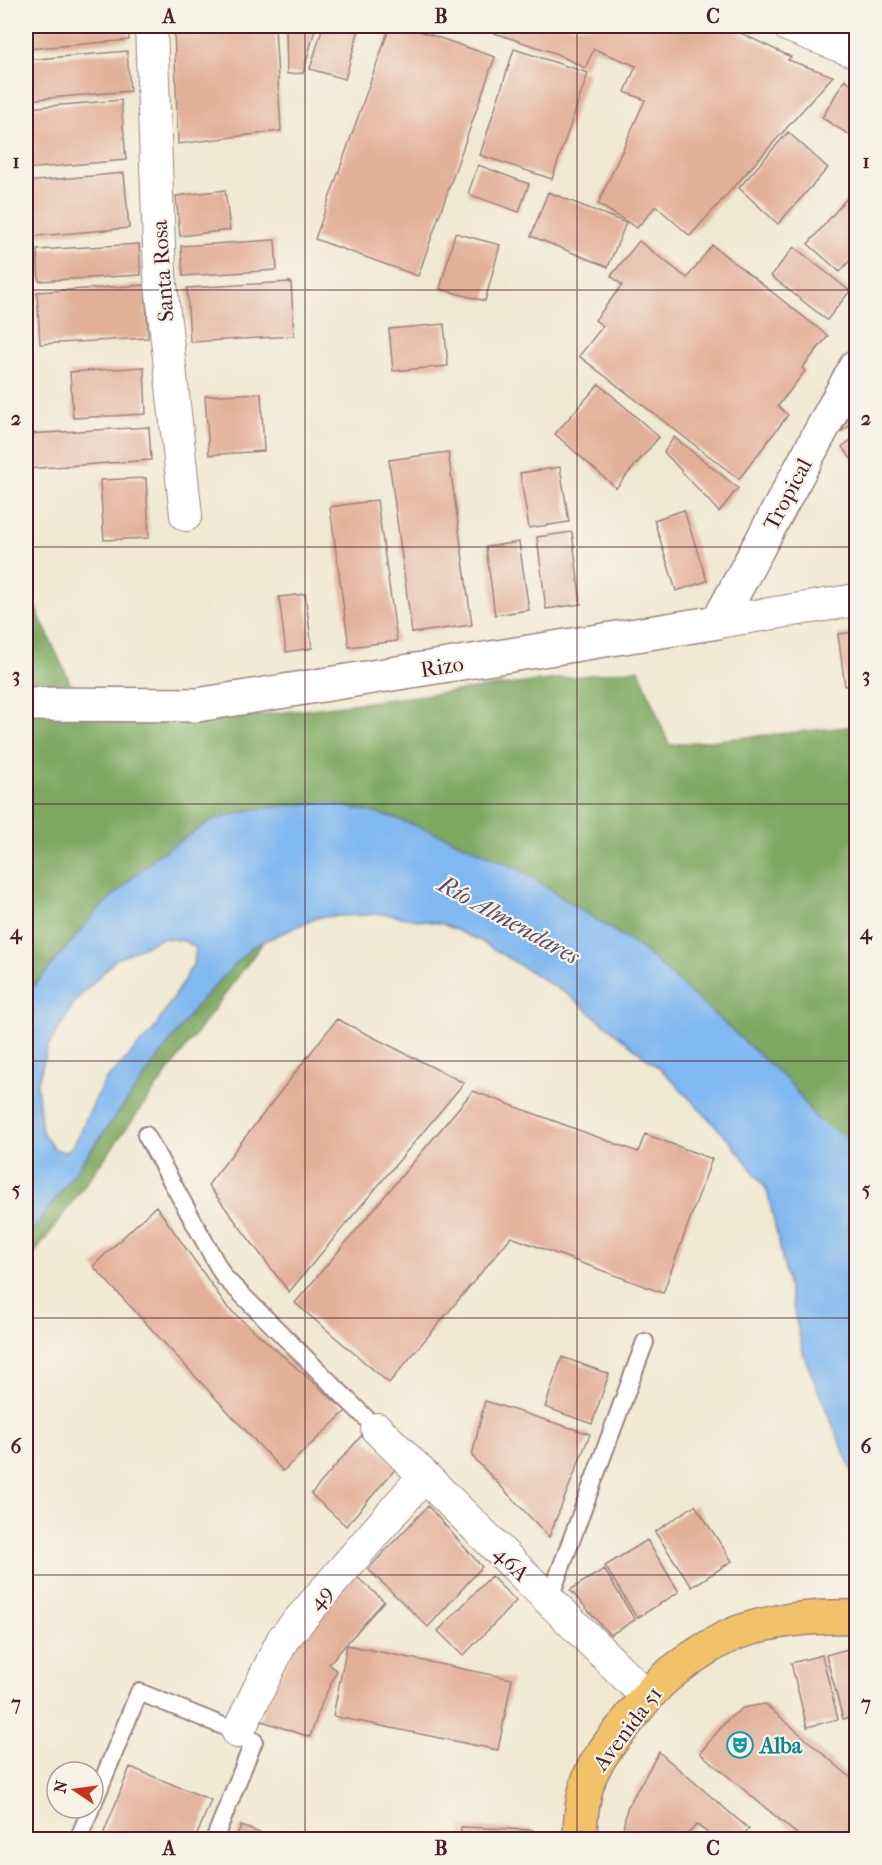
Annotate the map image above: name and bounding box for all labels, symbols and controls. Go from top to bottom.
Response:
text: A [161,5,177,28]
text: B [434,5,448,28]
text: C [706,5,720,28]
text: 1 [12,150,20,173]
text: 1 [862,150,870,173]
street label: Santa Rosa [146,218,180,323]
text: 2 [11,407,21,430]
text: 2 [861,407,871,430]
street label: Tropical [758,454,818,535]
street label: Rizo [419,651,466,683]
text: 3 [12,664,20,687]
text: 3 [862,664,870,687]
water label: Río Almendares [432,869,585,971]
text: 4 [9,921,23,945]
text: 4 [859,921,873,945]
text: 5 [12,1178,21,1201]
text: 5 [862,1178,871,1201]
text: 6 [11,1435,23,1458]
text: 6 [861,1435,873,1458]
street label: 46A [488,1541,535,1587]
street label: 49 [303,1580,339,1615]
street label: Avenida 51 [587,1681,668,1777]
text: 7 [10,1692,21,1715]
text: 7 [860,1692,871,1715]
theatre icon: Alba [725,1730,755,1760]
place label: Alba [758,1733,803,1759]
north arrow [45,1760,105,1820]
text: N [50,1778,72,1795]
text: A [161,1837,177,1860]
text: B [434,1837,448,1860]
text: C [706,1837,720,1860]

